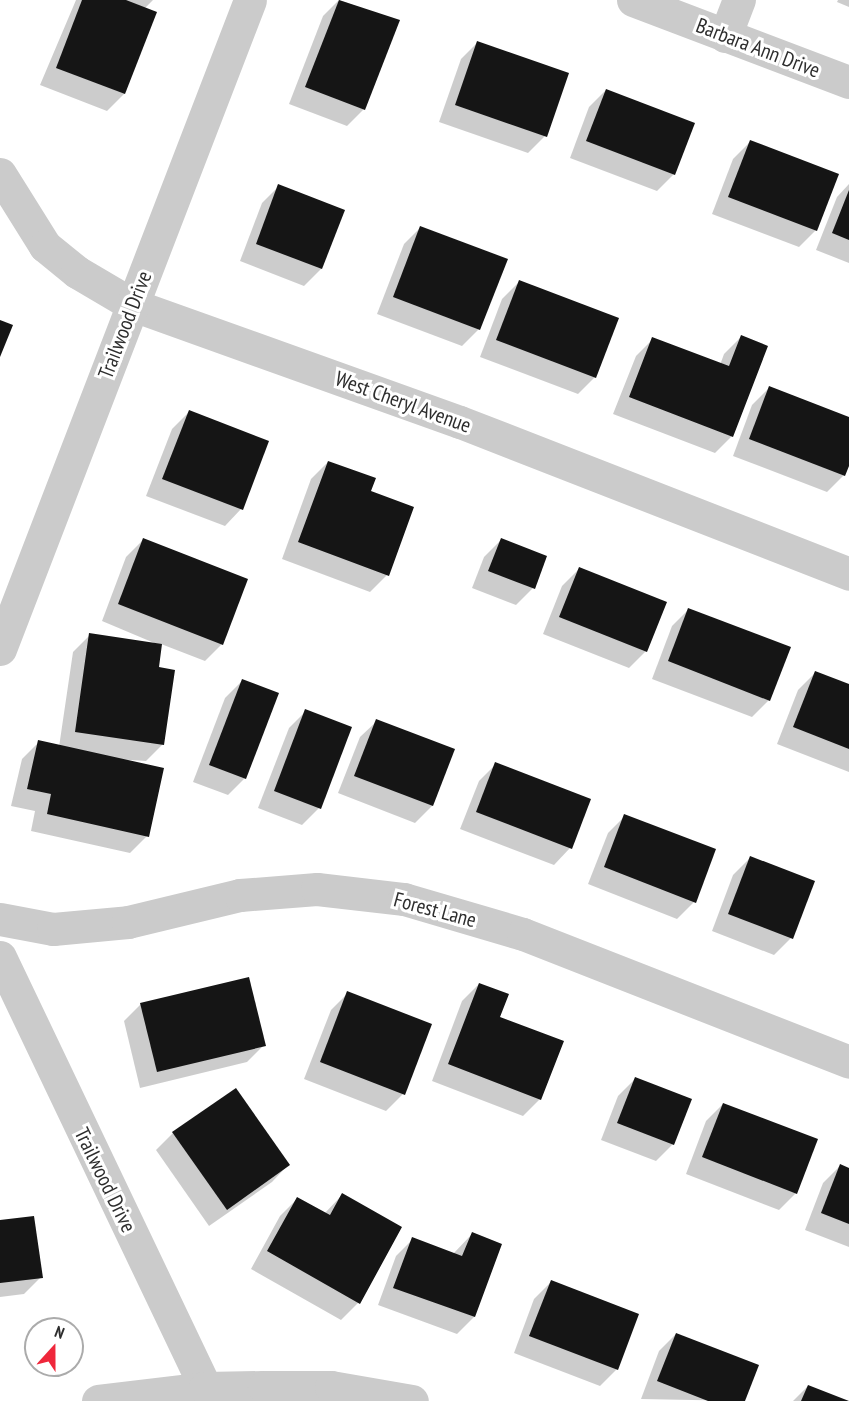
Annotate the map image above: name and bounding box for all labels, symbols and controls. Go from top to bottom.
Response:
street label: Barbara Ann Drive [692,13,824,83]
street label: Trailwood Drive [93,268,157,382]
street label: West Cheryl Avenue [332,366,474,438]
street label: Forest Lane [391,887,479,933]
street label: Trailwood Drive [69,1124,141,1236]
north arrow [24,1317,84,1377]
text: N [52,1321,67,1343]

